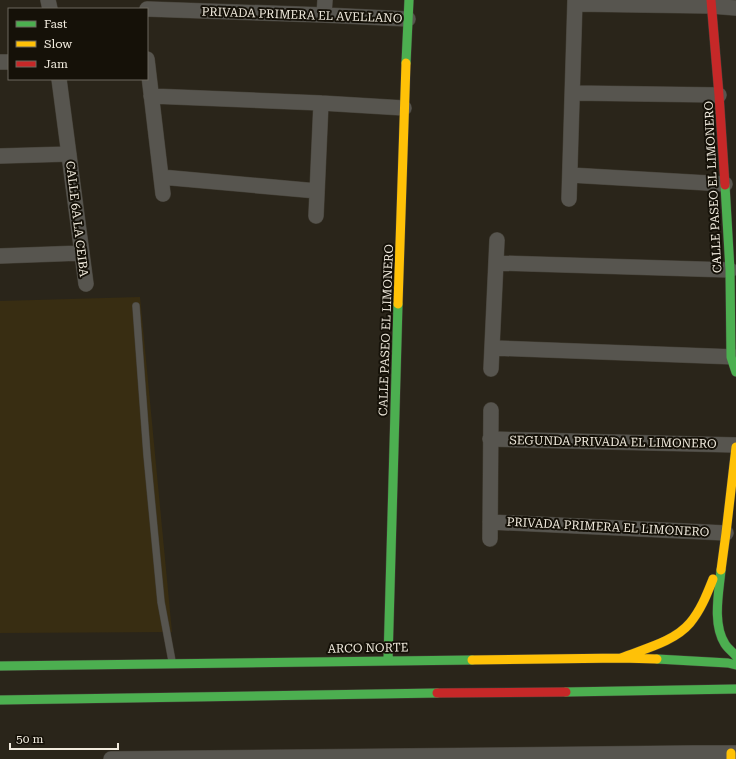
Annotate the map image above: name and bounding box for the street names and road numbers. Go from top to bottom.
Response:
street label: PRIVADA PRIMERA EL AVELLANO [201,5,403,25]
street label: CALLE PASEO EL LIMONERO [702,101,724,273]
street label: CALLE 6A LA CEIBA [63,160,91,278]
street label: CALLE PASEO EL LIMONERO [376,244,396,416]
street label: SEGUNDA PRIVADA EL LIMONERO [509,433,717,451]
street label: PRIVADA PRIMERA EL LIMONERO [506,515,710,539]
street label: ARCO NORTE [327,640,409,656]

